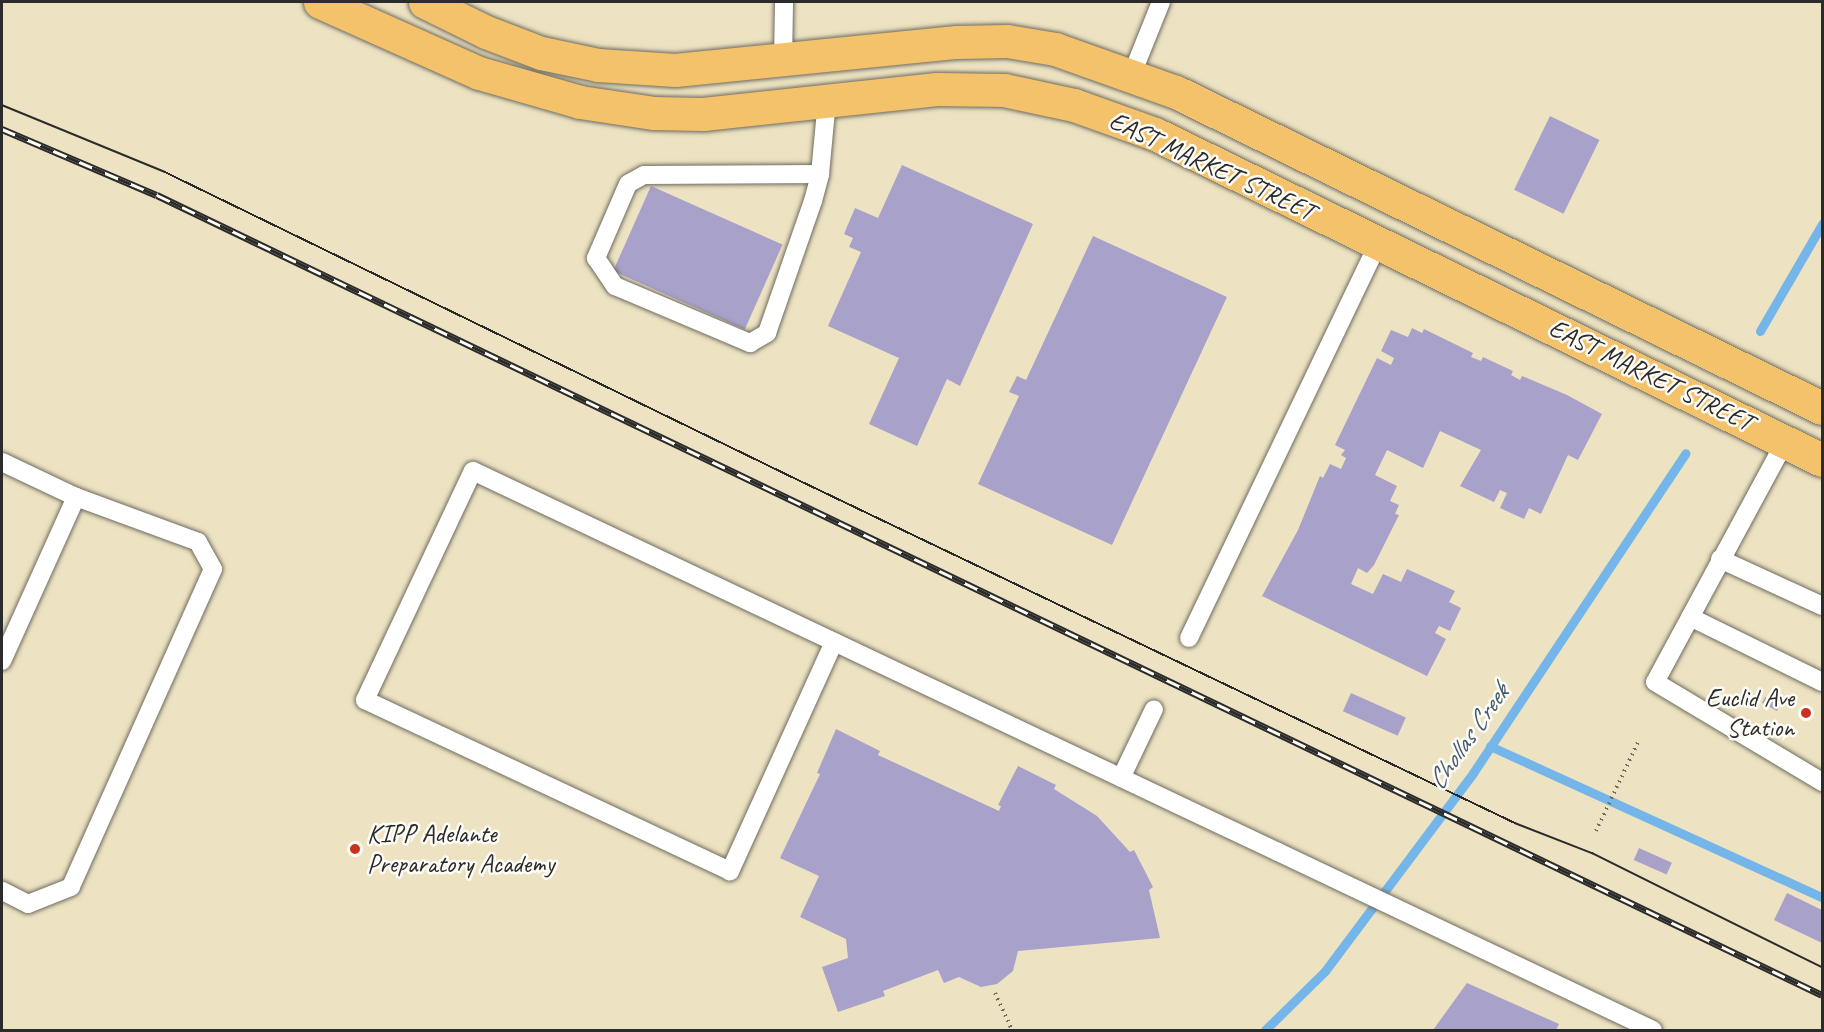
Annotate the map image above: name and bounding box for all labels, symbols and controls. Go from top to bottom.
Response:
street label: EAST MARKET STREET [1104,105,1320,227]
street label: EAST MARKET STREET [1544,312,1758,438]
water label: Chollas Creek [1420,678,1516,796]
place label: Euclid Ave Station [1706,682,1794,744]
marker: Euclid Ave Station [1799,706,1813,720]
place label: KIPP Adelante Preparatory Academy [367,818,555,880]
marker: KIPP Adelante Preparatory Academy [348,842,362,856]

